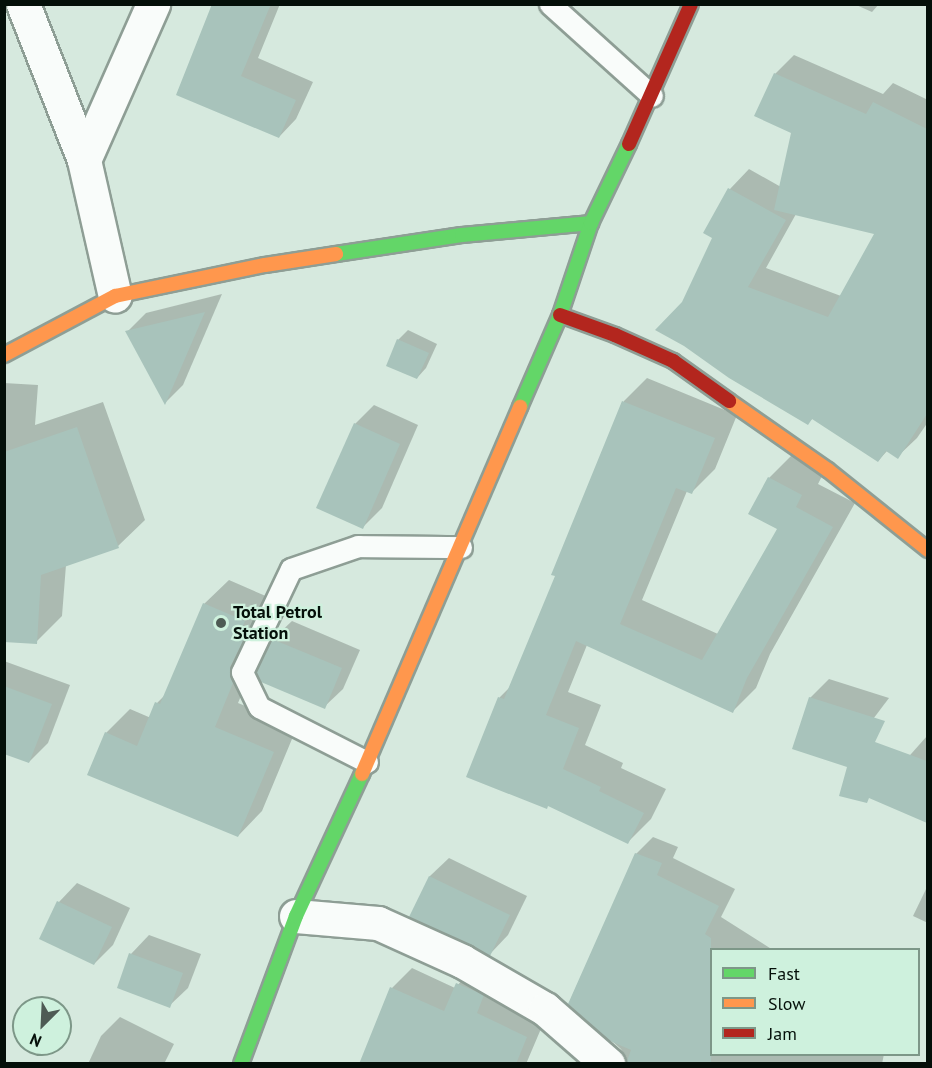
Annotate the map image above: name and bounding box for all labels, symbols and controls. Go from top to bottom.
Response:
place label: Total Petrol Station [233,602,322,644]
marker: Total Petrol Station [214,616,228,630]
legend [710,948,920,1056]
text: Fast [768,962,800,985]
text: Slow [768,992,806,1015]
north arrow [12,996,72,1056]
text: Jam [768,1022,797,1045]
text: N [27,1029,44,1052]

